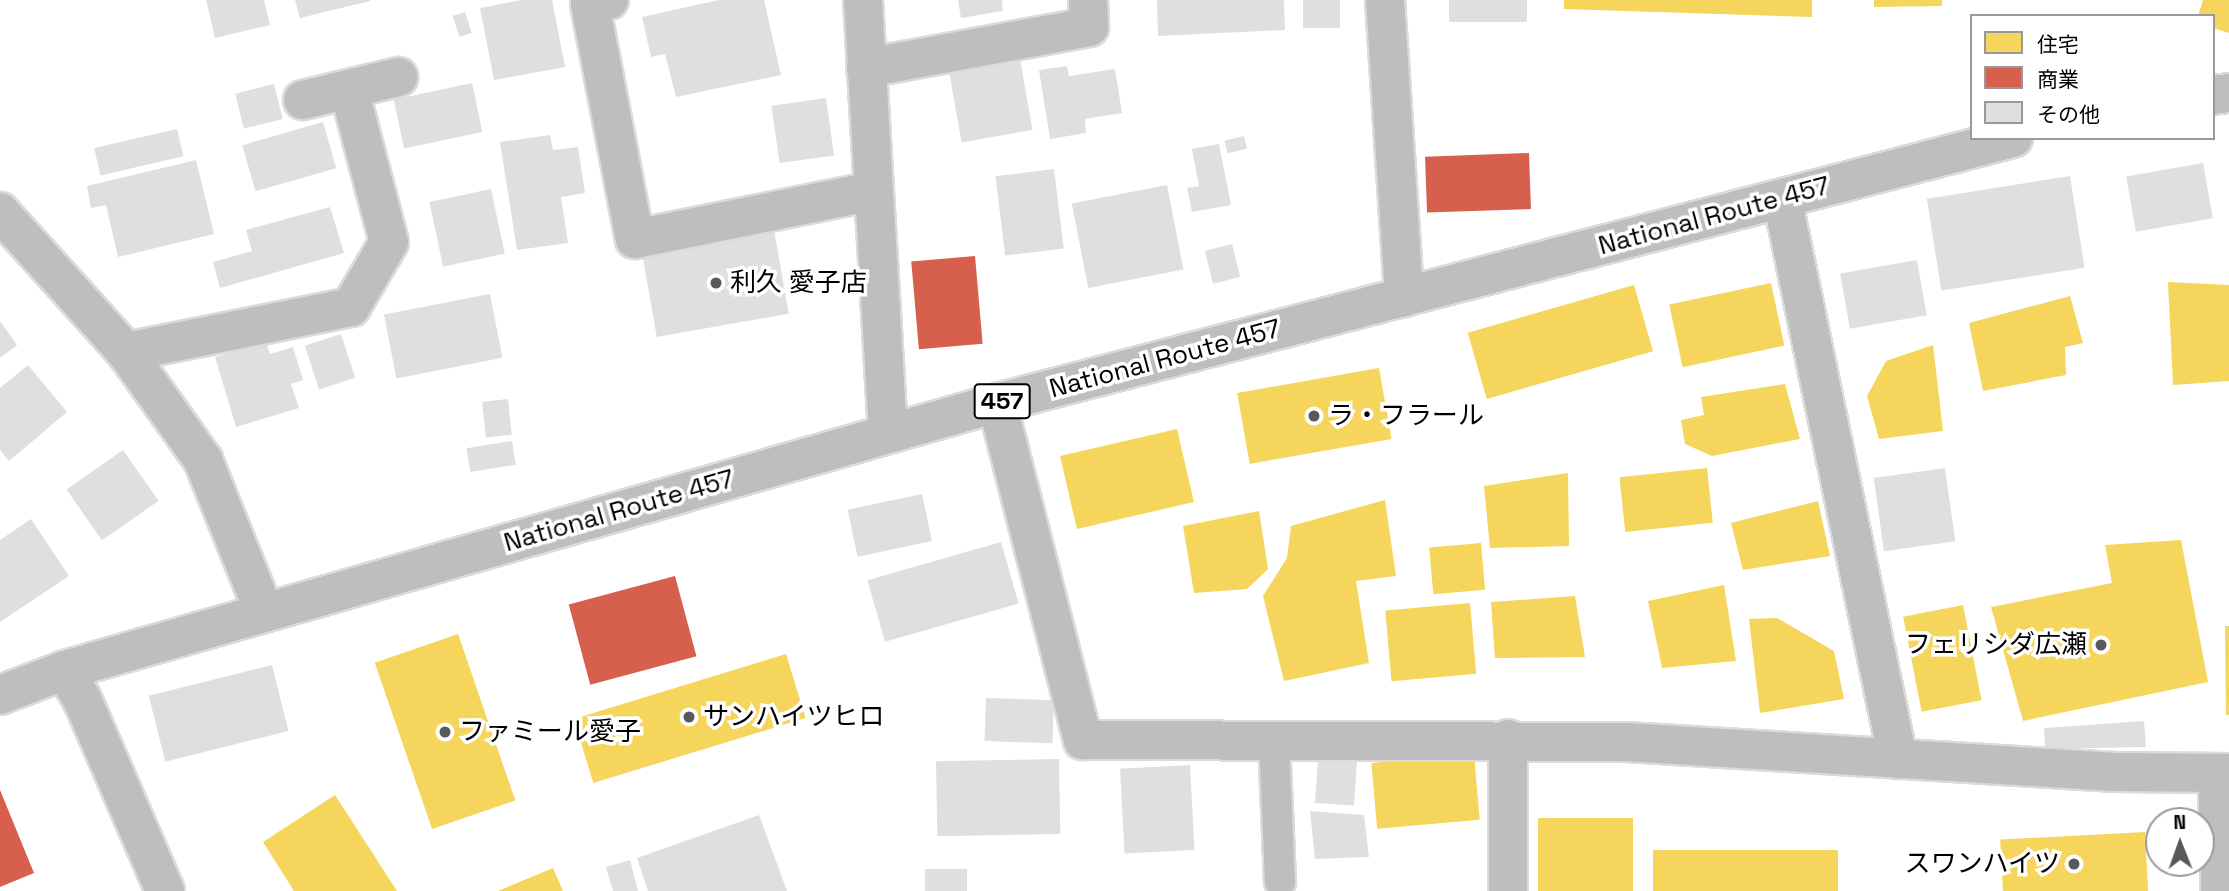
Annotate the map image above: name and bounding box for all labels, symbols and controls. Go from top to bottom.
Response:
legend [1970,14,2215,140]
text: 住宅 [2037,31,2079,58]
text: 商業 [2037,66,2079,93]
text: その他 [2037,101,2100,128]
street label: National Route 457 [1595,170,1833,262]
place label: 利久 愛子店 [730,267,867,299]
marker: 利久 愛子店 [708,275,724,291]
street label: National Route 457 [1046,313,1284,405]
road number: 457 [972,380,1032,422]
place label: ラ・フラール [1328,400,1484,432]
marker: ラ・フラール [1306,408,1322,424]
street label: National Route 457 [500,463,738,559]
place label: フェリシダ広瀬 [1905,629,2087,661]
marker: フェリシダ広瀬 [2093,637,2109,653]
place label: サンハイツヒロ [703,701,885,733]
marker: サンハイツヒロ [681,709,697,725]
place label: ファミール愛子 [459,716,641,748]
marker: ファミール愛子 [437,724,453,740]
north arrow [2145,807,2215,877]
text: N [2173,810,2186,835]
place label: スワンハイツ [1904,848,2060,880]
marker: スワンハイツ [2066,856,2082,872]

